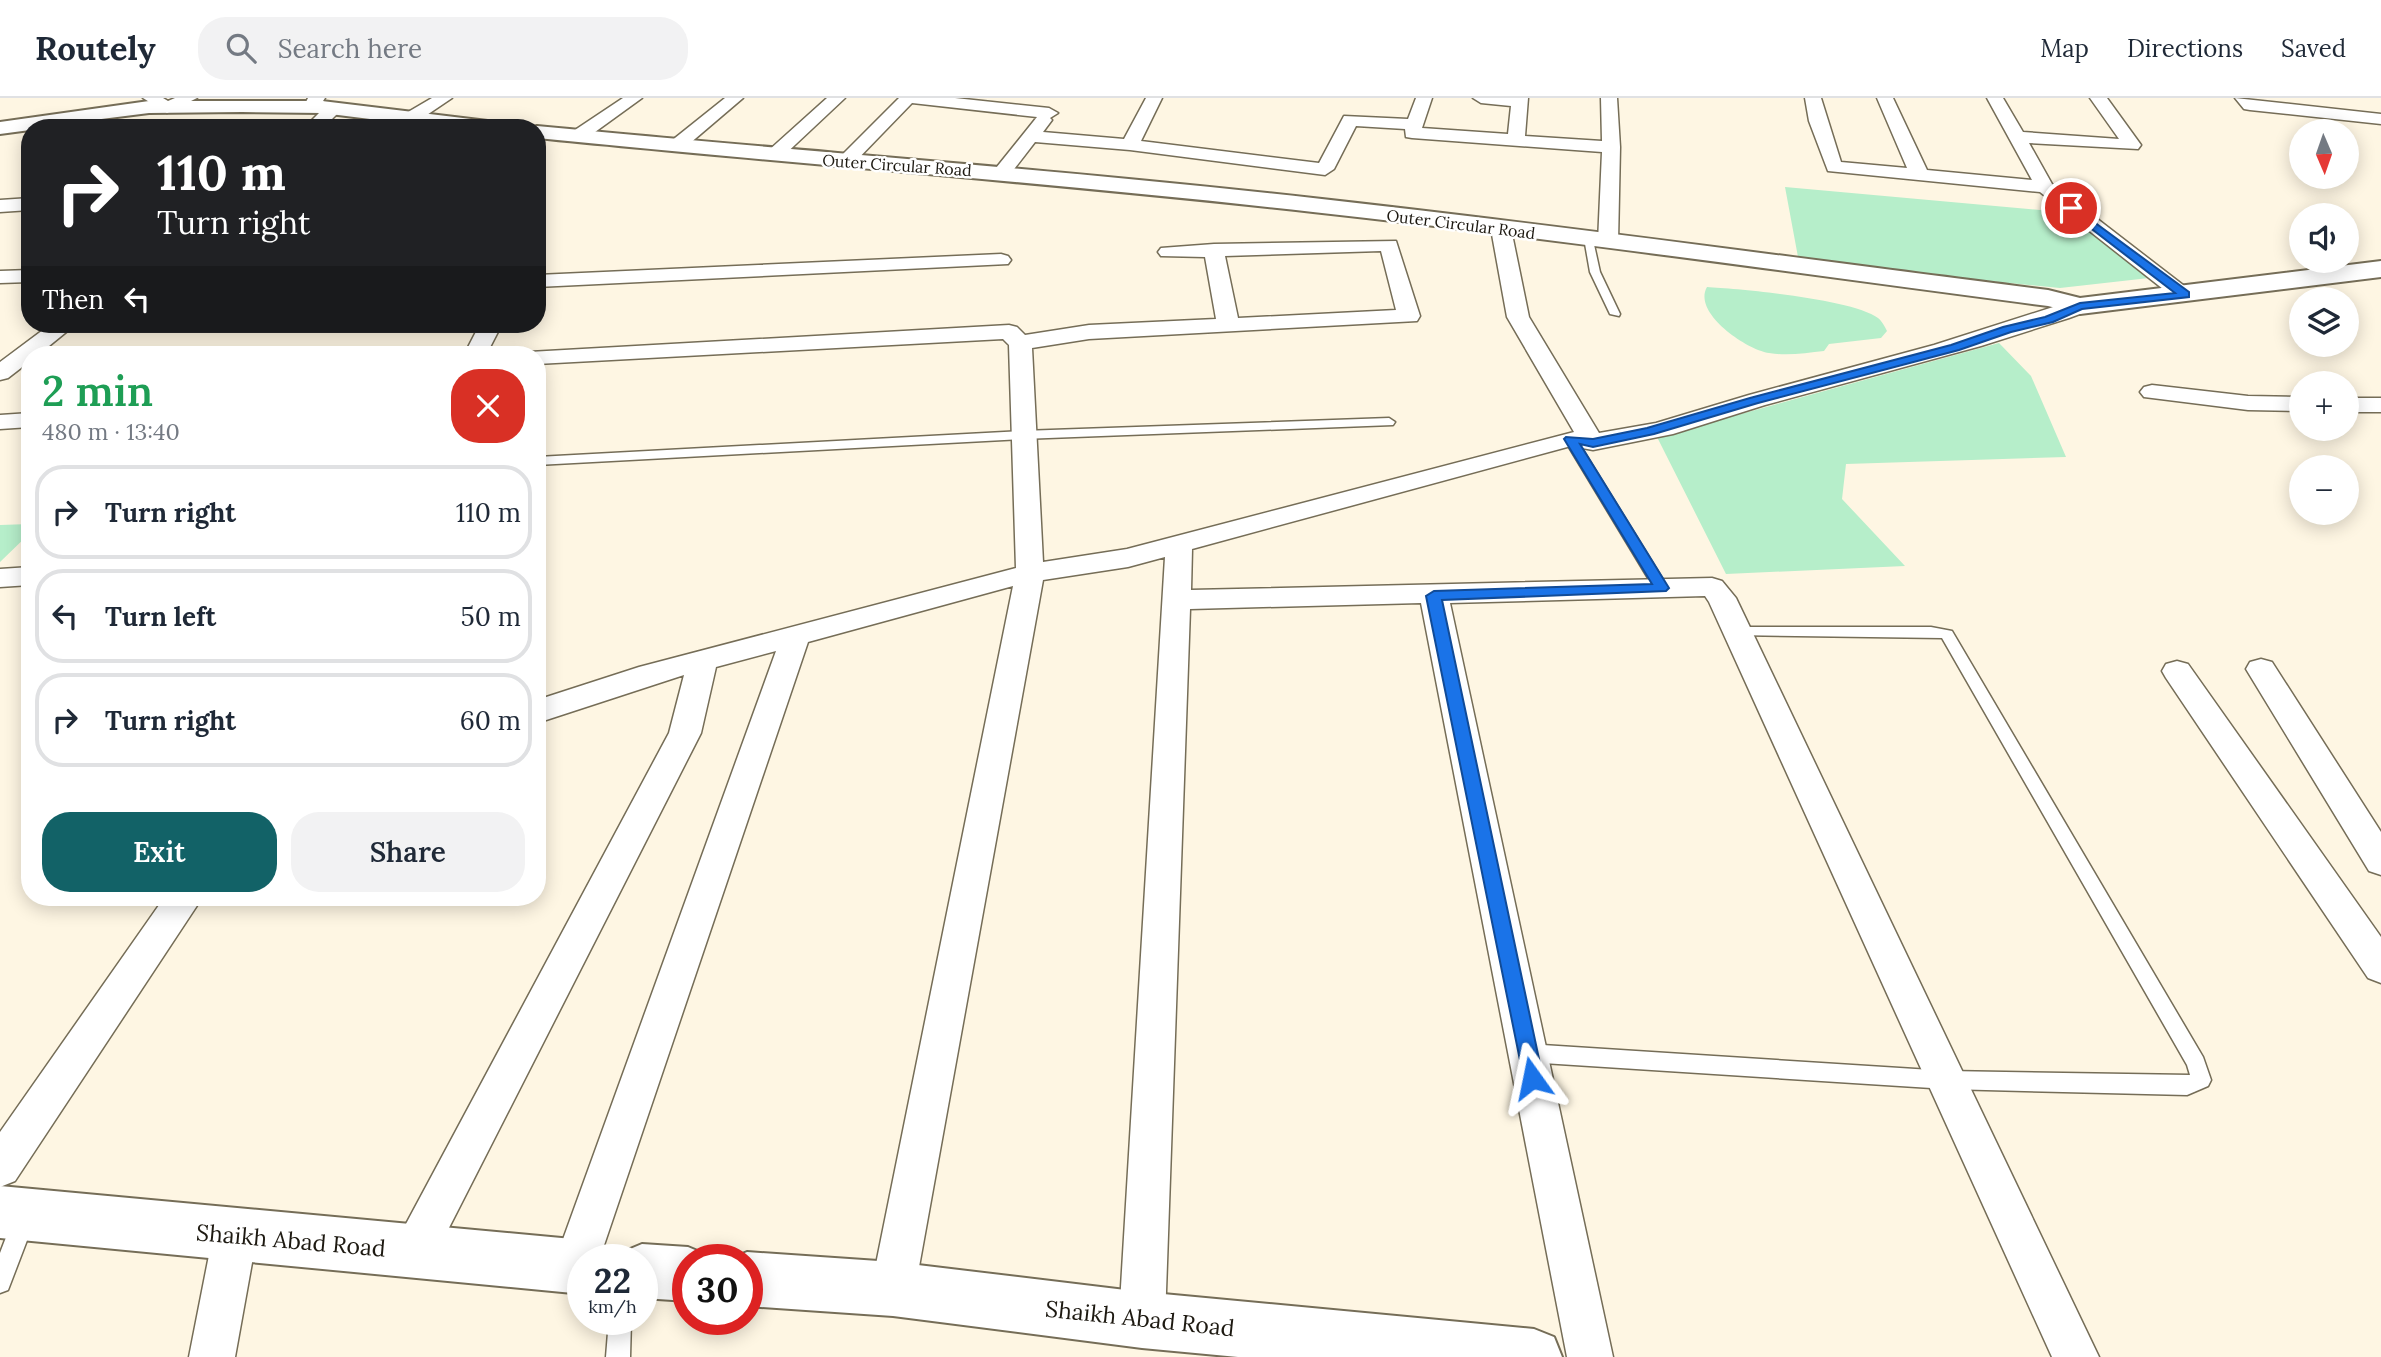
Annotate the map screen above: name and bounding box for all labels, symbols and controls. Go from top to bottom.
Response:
search box [198,17,688,80]
text: Routely [35,27,156,69]
icon: search [222,29,260,67]
text: Search here [278,32,422,65]
text: Map [2040,33,2089,64]
text: Directions [2127,33,2243,64]
text: Saved [2281,33,2346,64]
north arrow [2289,119,2359,189]
map controls [2289,119,2359,525]
text: 110 m [157,141,286,203]
icon: right [42,147,133,238]
street label: Outer Circular Road [822,150,973,180]
pin [2041,178,2101,238]
icon: arrive [2052,189,2090,227]
text: Turn right [157,202,310,243]
button: sound [2289,203,2359,273]
street label: Outer Circular Road [1385,205,1537,243]
icon: left [118,280,156,318]
text: Then [42,283,104,316]
button: layers [2289,287,2359,357]
text: 2 min [42,364,153,418]
button: close [451,369,525,443]
button: + [2289,371,2359,441]
text: 480 m · 13:40 [42,417,180,446]
button: − [2289,455,2359,525]
icon: right [46,493,84,531]
text: Turn right [105,496,236,529]
text: 110 m [456,496,521,529]
icon: left [46,597,84,635]
text: Turn left [105,600,216,633]
text: 50 m [461,600,521,633]
icon: right [46,701,84,739]
text: Turn right [105,704,236,737]
text: 60 m [460,704,521,737]
button: Exit [42,812,277,892]
button: Share [291,812,525,892]
position arrow [1495,1041,1569,1115]
street label: Shaikh Abad Road [195,1217,387,1263]
speed limit sign: 30 [672,1244,763,1335]
text: 22 [594,1258,631,1303]
street label: Shaikh Abad Road [1044,1294,1236,1342]
text: km/h [588,1295,637,1318]

